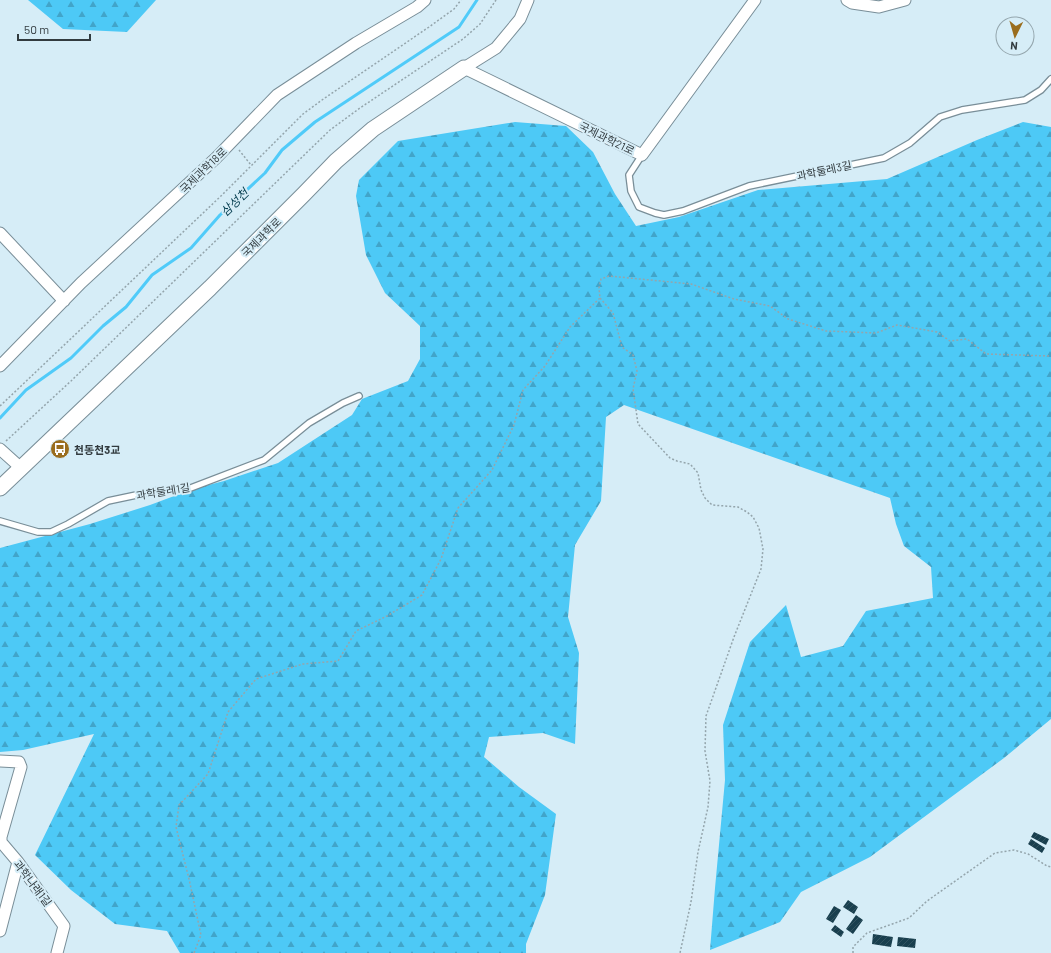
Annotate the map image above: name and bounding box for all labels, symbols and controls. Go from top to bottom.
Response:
scale bar [18,16,90,42]
north arrow [995,16,1035,56]
text: 50 m [24,22,49,36]
text: N [1010,40,1018,53]
street label: 국제과학21로 [577,119,637,157]
street label: 국제과학18로 [177,144,229,196]
street label: 과학둘레3길 [795,158,853,182]
water label: 삼성천 [217,184,252,219]
street label: 국제과학로 [239,215,283,259]
bus stop icon: 천동천3교 [49,438,71,460]
place label: 천동천3교 [74,443,120,456]
street label: 과학둘레1길 [135,480,191,502]
street label: 과학나래1길 [11,857,55,909]

